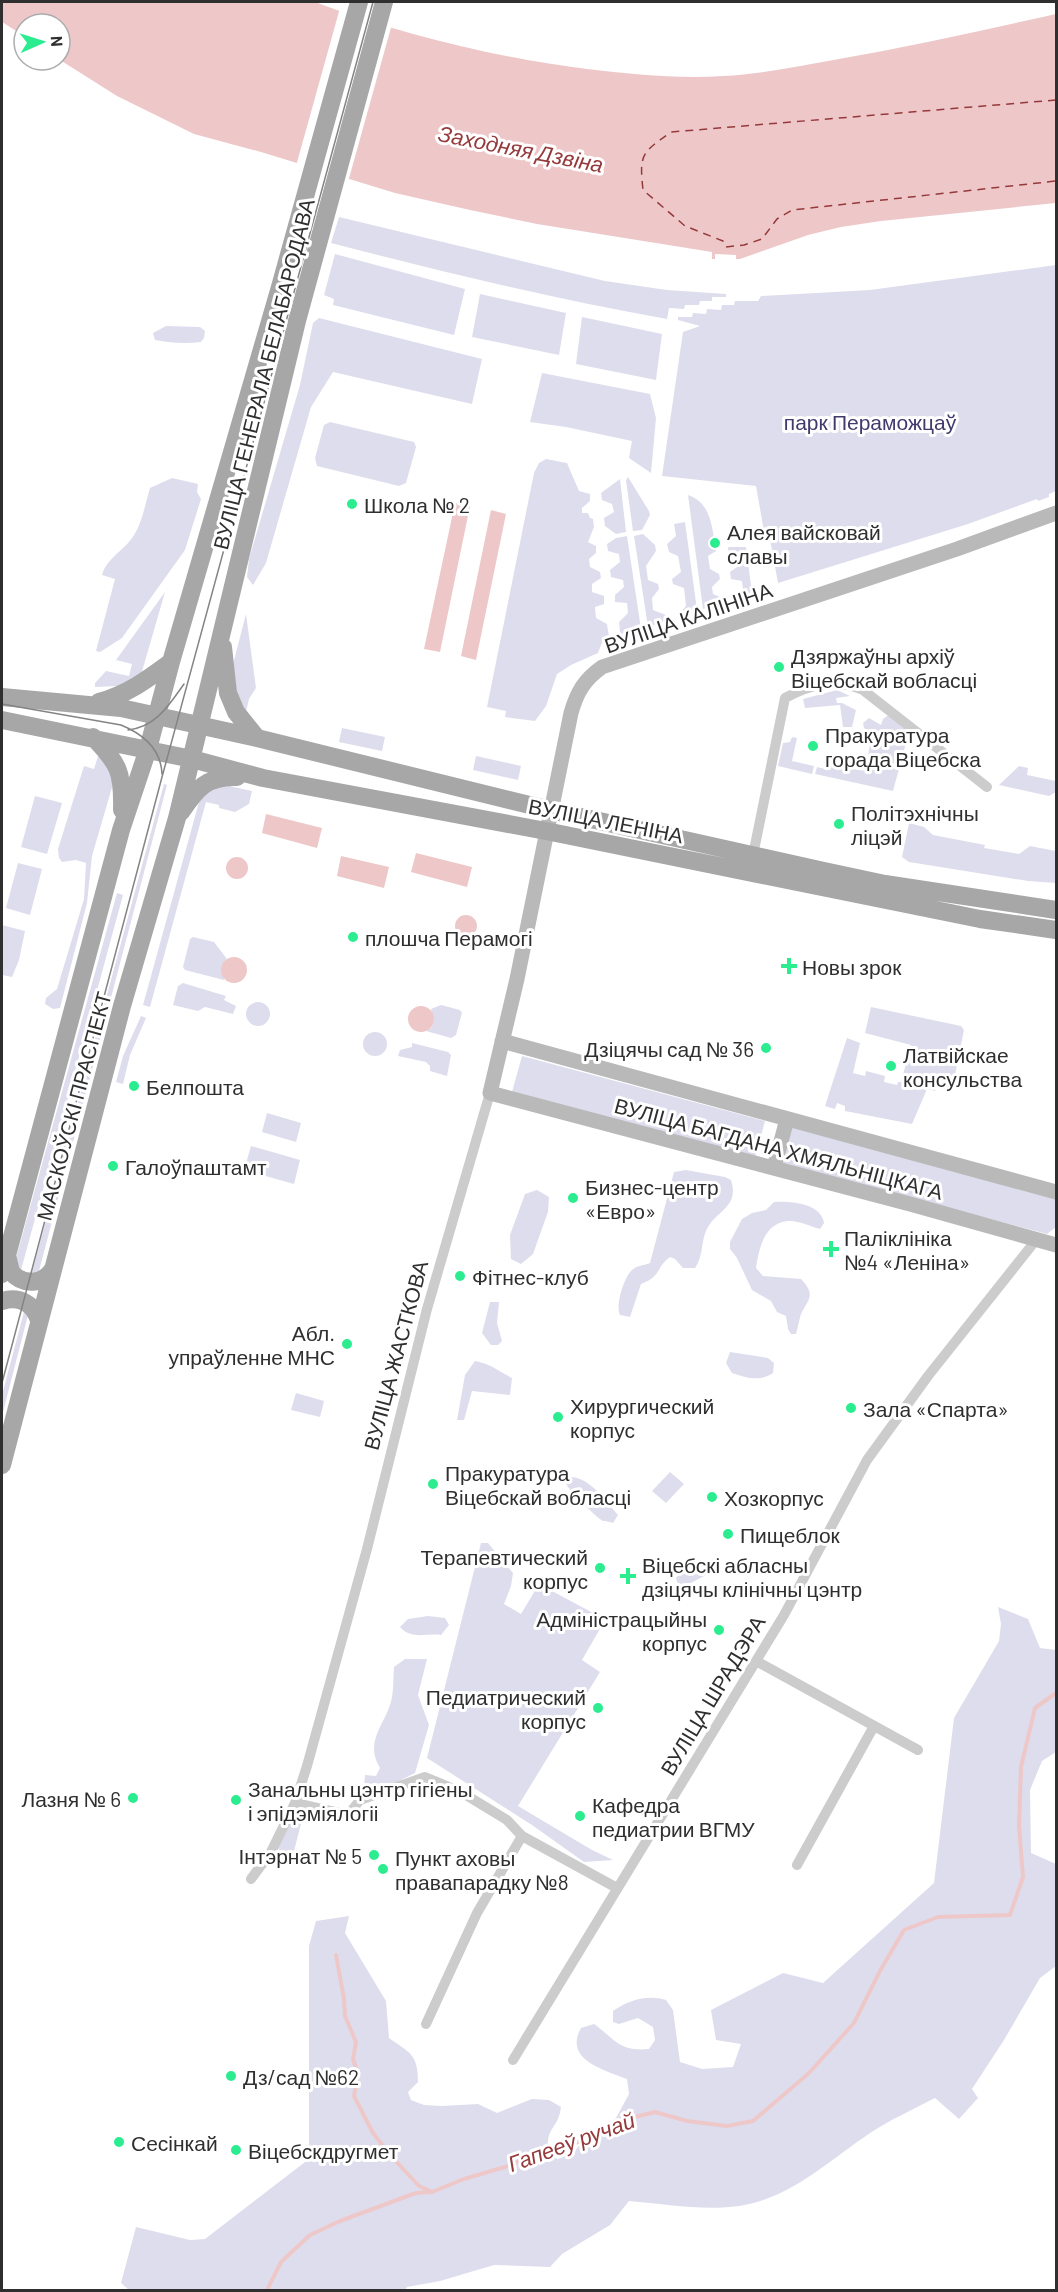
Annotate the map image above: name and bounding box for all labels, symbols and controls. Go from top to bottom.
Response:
north arrow [12,12,72,72]
text: N [48,35,67,47]
water label: Заходняя Дзвіна [436,119,606,178]
street label: ВУЛІЦА ГЕНЕРАЛА БЕЛАБАРОДАВА [207,196,319,552]
park label: парк Пераможцаў [784,409,957,434]
place label: Школа № 2 [364,492,470,517]
marker: Школа № 2 [345,497,359,511]
place label: Алея вайсковай славы [727,519,881,568]
marker: Алея вайсковай славы [708,536,722,550]
street label: ВУЛІЦА КАЛІНІНА [601,577,775,657]
place label: Дзяржаўны архіў Віцебскай вобласці [791,643,977,692]
marker: Дзяржаўны архіў Віцебскай вобласці [772,660,786,674]
place label: Пракуратура горада Віцебска [825,722,981,771]
marker: Пракуратура горада Віцебска [806,739,820,753]
street label: ВУЛІЦА ЛЕНІНА [526,793,686,847]
place label: Політэхнічны ліцэй [851,800,979,849]
marker: Політэхнічны ліцэй [832,817,846,831]
place label: плошча Перамогі [365,925,533,950]
marker: плошча Перамогі [346,930,360,944]
place label: Новы зрок [802,954,902,979]
marker: Новы зрок [780,957,798,975]
street label: МАСКОЎСКІ ПРАСПЕКТ [30,989,116,1223]
place label: Дзіцячы сад № 36 [584,1036,754,1061]
marker: Дзіцячы сад № 36 [759,1041,773,1055]
place label: Латвійскае консульства [903,1042,1022,1091]
marker: Латвійскае консульства [884,1059,898,1073]
place label: Белпошта [146,1074,244,1099]
marker: Белпошта [127,1079,141,1093]
street label: ВУЛІЦА БАГДАНА ХМЯЛЬНІЦКАГА [612,1092,946,1204]
place label: Галоўпаштамт [125,1154,267,1179]
marker: Галоўпаштамт [106,1159,120,1173]
place label: Бизнес-центр «Евро» [585,1174,719,1223]
marker: Бизнес-центр «Евро» [566,1191,580,1205]
place label: Паліклініка №4 «Леніна» [844,1225,970,1274]
marker: Паліклініка №4 «Леніна» [822,1240,840,1258]
street label: ВУЛІЦА ЖАСТКОВА [358,1257,432,1453]
place label: Фітнес-клуб [472,1264,589,1289]
marker: Фітнес-клуб [453,1269,467,1283]
place label: Абл. упраўленне МНС [168,1320,335,1369]
marker: Абл. упраўленне МНС [340,1337,354,1351]
place label: Хирургический корпус [570,1393,714,1442]
place label: Зала «Спарта» [863,1396,1009,1421]
marker: Зала «Спарта» [844,1401,858,1415]
marker: Хирургический корпус [551,1410,565,1424]
place label: Пракуратура Віцебскай вобласці [445,1460,631,1509]
marker: Пракуратура Віцебскай вобласці [426,1477,440,1491]
place label: Хозкорпус [724,1485,824,1510]
marker: Хозкорпус [705,1490,719,1504]
place label: Пищеблок [740,1522,841,1547]
marker: Пищеблок [721,1527,735,1541]
place label: Терапевтический корпус [420,1544,588,1593]
place label: Віцебскі абласны дзіцячы клінічны цэнтр [642,1552,862,1601]
marker: Терапевтический корпус [593,1561,607,1575]
marker: Віцебскі абласны дзіцячы клінічны цэнтр [619,1567,637,1585]
place label: Адміністрацыйны корпус [536,1606,707,1655]
street label: ВУЛІЦА ШРАДЭРА [654,1611,770,1779]
marker: Адміністрацыйны корпус [712,1623,726,1637]
place label: Педиатрический корпус [426,1684,586,1733]
marker: Педиатрический корпус [591,1701,605,1715]
place label: Занальны цэнтр гігіены і эпідэміялогіі [248,1776,473,1825]
place label: Лазня № 6 [21,1786,121,1811]
marker: Лазня № 6 [126,1791,140,1805]
place label: Кафедра педиатрии ВГМУ [592,1792,755,1841]
marker: Занальны цэнтр гігіены і эпідэміялогіі [229,1793,243,1807]
marker: Кафедра педиатрии ВГМУ [573,1809,587,1823]
place label: Інтэрнат № 5 [238,1843,362,1868]
place label: Пункт аховы правапарадку №8 [395,1845,569,1894]
marker: Інтэрнат № 5 [367,1848,381,1862]
marker: Пункт аховы правапарадку №8 [376,1862,390,1876]
place label: Дз/сад №62 [243,2064,359,2089]
marker: Дз/сад №62 [224,2069,238,2083]
water label: Гапееў ручай [504,2106,638,2177]
place label: Сесінкай [131,2130,218,2155]
marker: Сесінкай [112,2135,126,2149]
place label: Віцебскдругмет [248,2138,399,2163]
marker: Віцебскдругмет [229,2143,243,2157]

